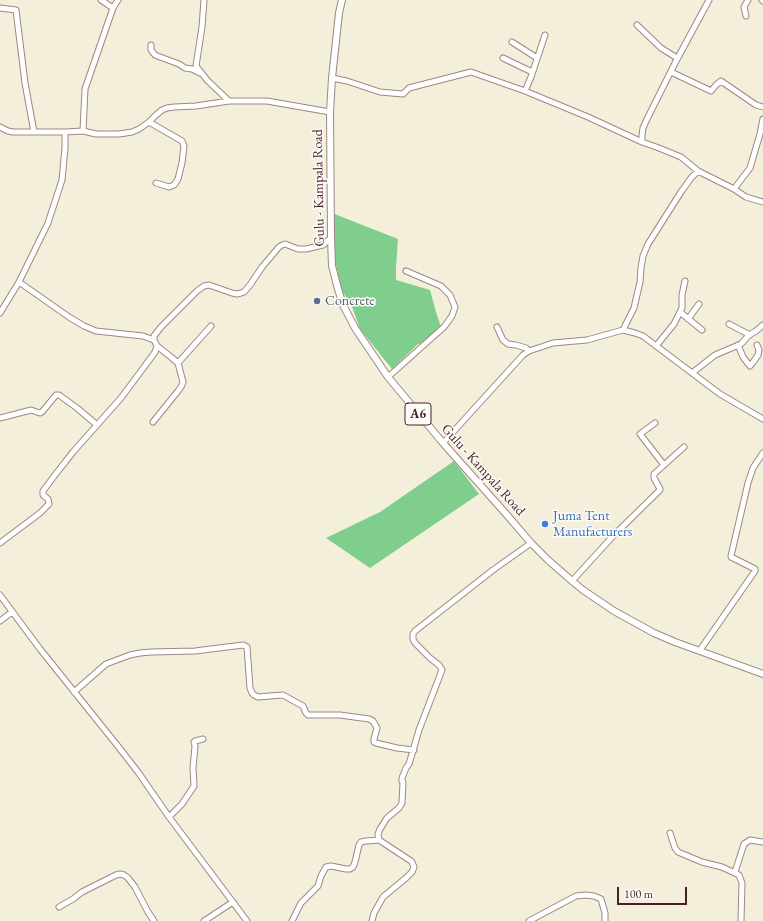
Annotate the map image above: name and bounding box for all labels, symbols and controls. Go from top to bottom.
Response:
street label: Gulu - Kampala Road [310,129,328,247]
place label: Concrete [325,293,375,309]
marker: Concrete [312,296,322,306]
road number: A6 [405,403,431,425]
street label: Gulu - Kampala Road [437,421,529,519]
place label: Juma Tent Manufacturers [553,508,632,540]
marker: Juma Tent Manufacturers [540,519,550,529]
scale bar [619,879,689,905]
text: 100 m [624,886,653,902]

